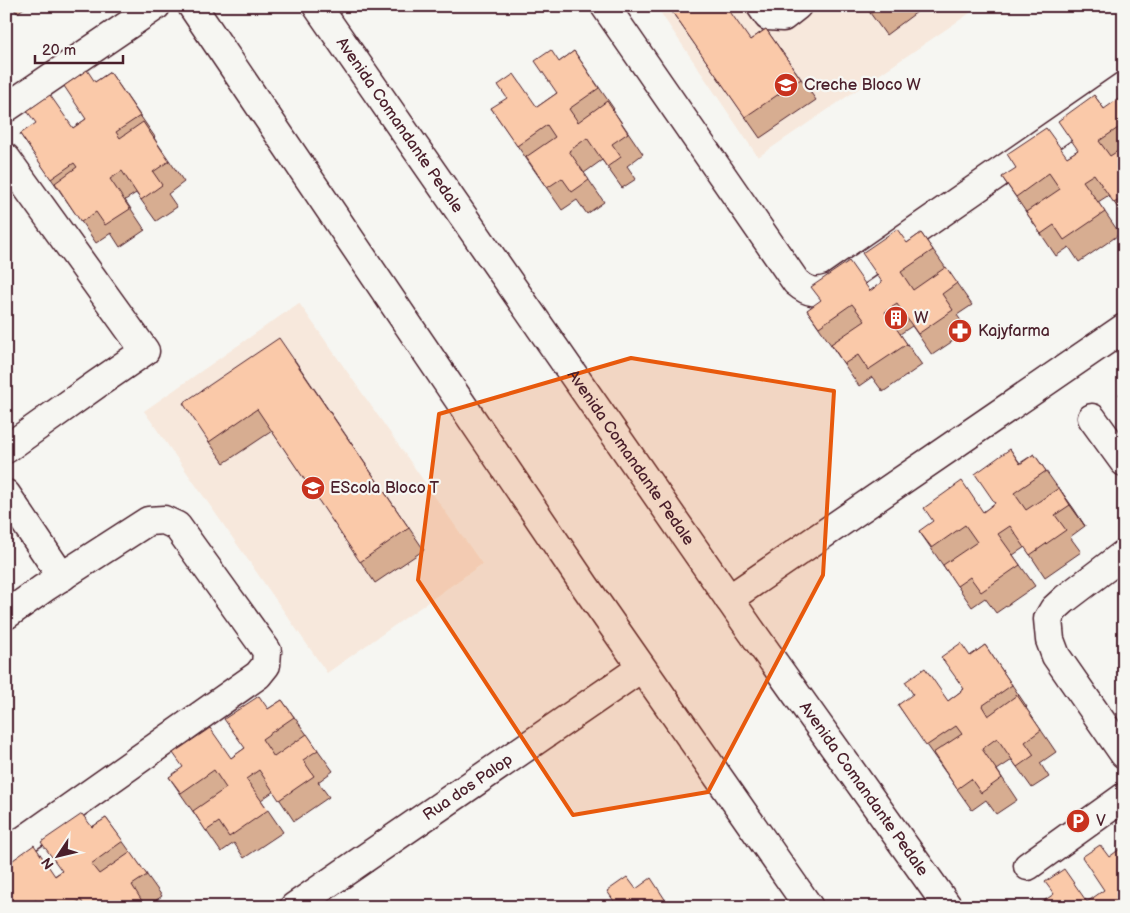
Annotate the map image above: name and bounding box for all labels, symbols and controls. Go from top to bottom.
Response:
scale bar [35,32,122,64]
street label: Avenida Comandante Pedale [332,34,468,217]
text: 20 m [42,41,76,60]
school or university icon: Creche Bloco W [773,72,799,98]
place label: Creche Bloco W [804,76,921,95]
building icon: W [883,305,909,331]
place label: W [914,309,929,328]
pharmacy icon: Kajyfarma [947,318,973,344]
place label: Kajyfarma [978,322,1050,341]
street label: Avenida Comandante Pedale [563,366,699,549]
school or university icon: EScola Bloco T [300,475,326,501]
place label: EScola Bloco T [330,479,440,498]
street label: Avenida Comandante Pedale [795,698,933,880]
street label: Rua dos Palop [419,750,516,825]
parking icon: V [1065,808,1091,834]
place label: V [1096,812,1106,831]
north arrow [32,830,82,880]
text: N [38,854,58,872]

